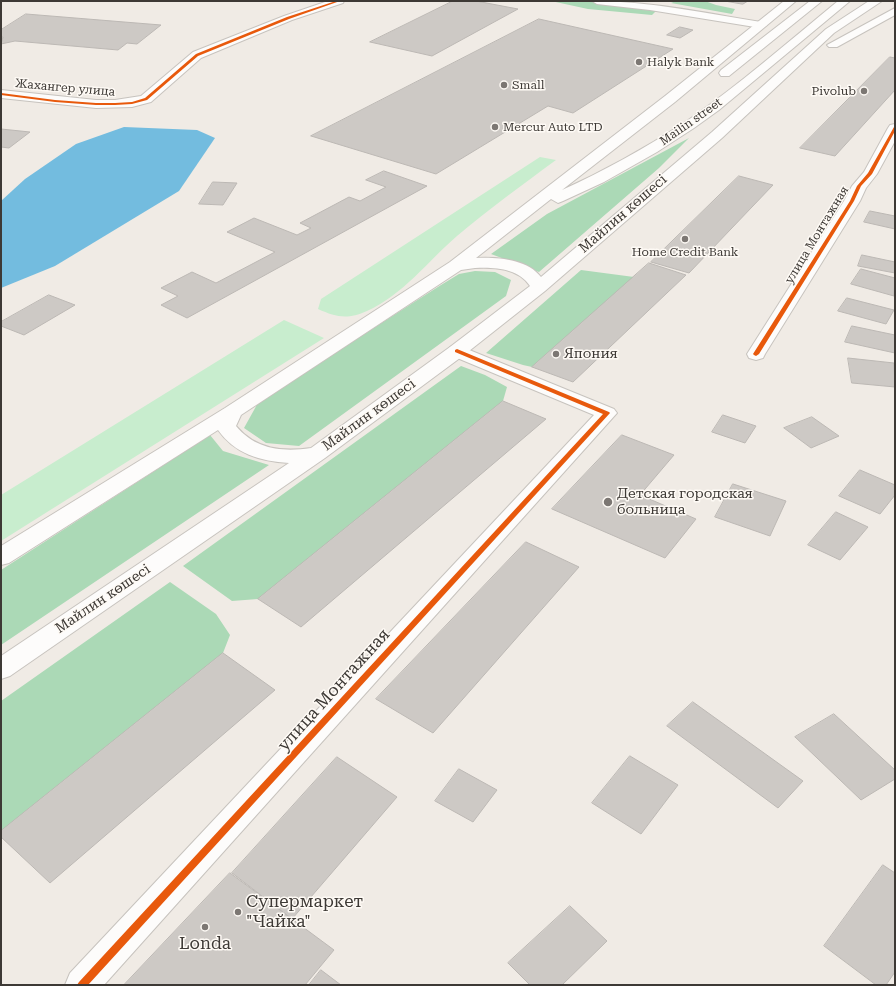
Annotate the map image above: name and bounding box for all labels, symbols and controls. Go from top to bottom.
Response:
place label: Halyk Bank [647,55,714,69]
marker: Halyk Bank [634,57,644,67]
street label: Жахангер улица [14,76,116,100]
place label: Small [512,78,544,92]
marker: Small [499,80,509,90]
place label: Pivolub [811,84,856,98]
marker: Pivolub [859,86,869,96]
street label: Mailin street [657,95,725,149]
place label: Mercur Auto LTD [503,120,602,134]
marker: Mercur Auto LTD [490,122,500,132]
street label: Майлин көшесі [576,171,670,257]
street label: улица Монтажная [782,184,852,286]
marker: Home Credit Bank [680,234,690,244]
place label: Home Credit Bank [632,245,738,259]
place label: Япония [564,346,618,362]
marker: Япония [551,349,561,359]
street label: Майлин көшесі [319,376,419,454]
place label: Детская городская больница [617,486,753,518]
marker: Детская городская больница [602,496,614,508]
street label: Майлин көшесі [52,561,154,637]
street label: улица Монтажная [274,625,394,755]
place label: Супермаркет "Чайка" [246,892,363,932]
marker: Супермаркет "Чайка" [233,907,243,917]
marker: Londa [200,922,210,932]
place label: Londa [179,934,231,954]

